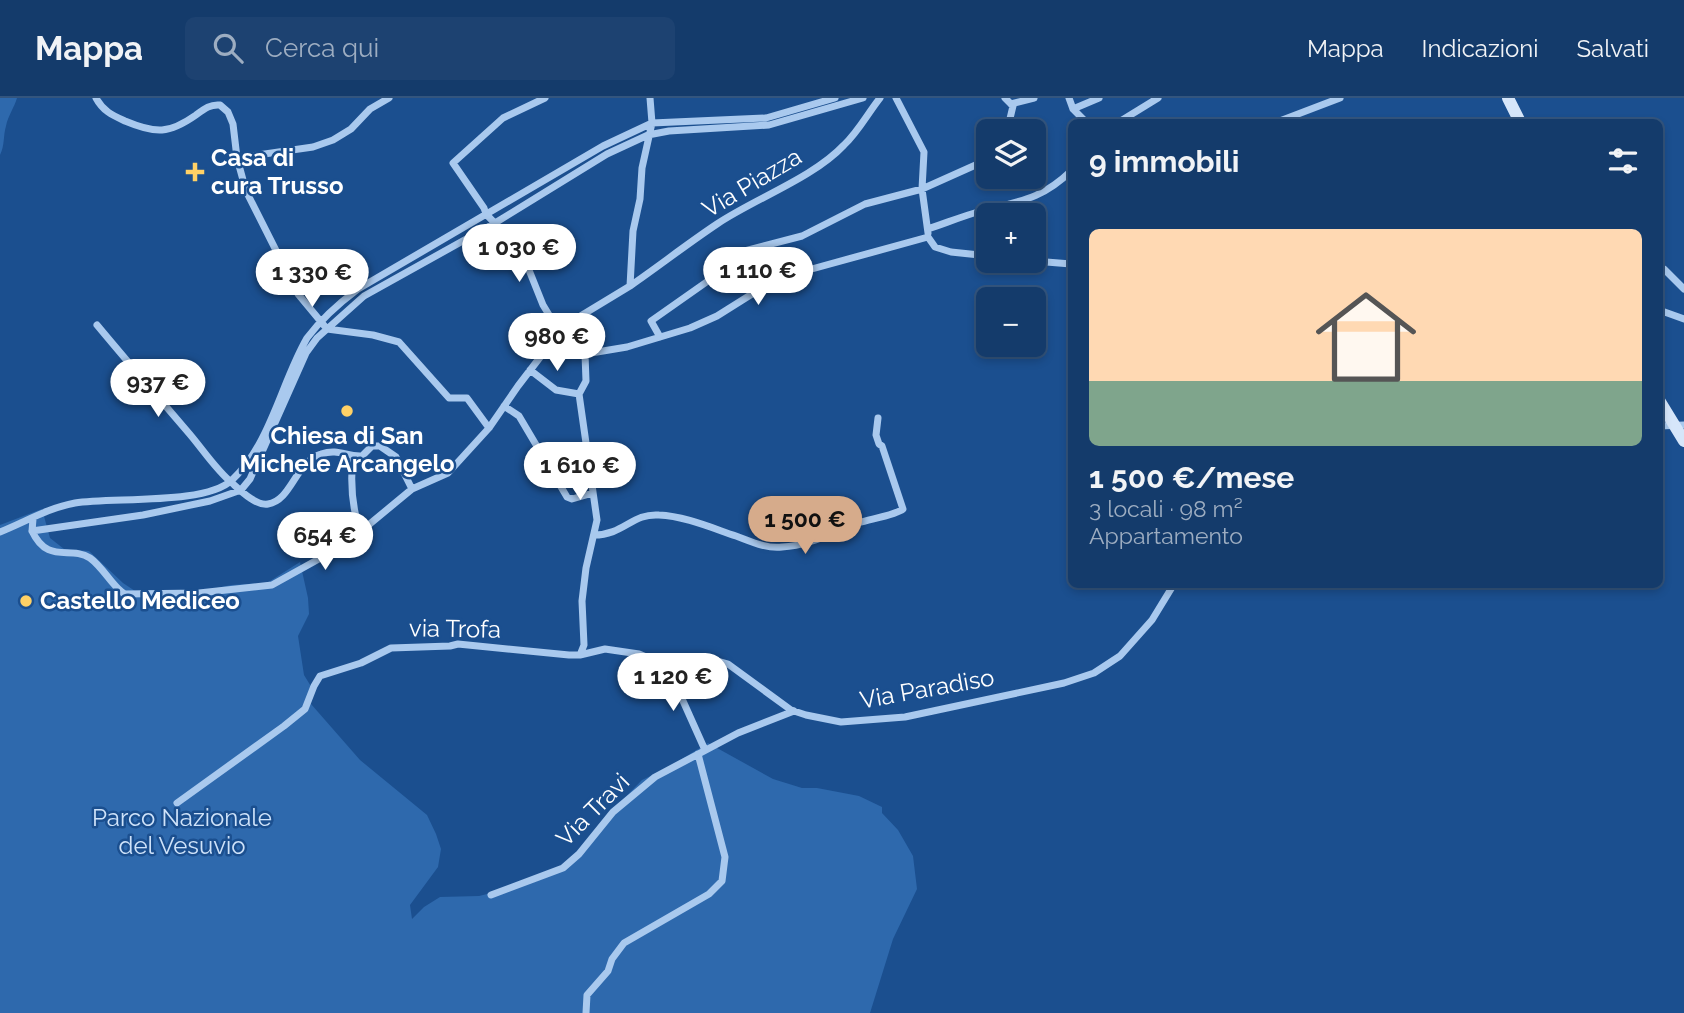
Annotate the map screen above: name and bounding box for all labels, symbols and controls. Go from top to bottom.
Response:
search box [185,17,675,80]
text: Mappa [35,29,143,68]
icon: search [209,29,247,67]
text: Cerca qui [265,33,379,63]
text: Mappa [1307,34,1384,63]
text: Indicazioni [1422,34,1539,63]
text: Salvati [1577,34,1649,63]
map controls [976,119,1046,357]
button: layers [976,119,1046,189]
street label: Via Piazza [697,142,807,224]
icon: filters [1604,142,1642,180]
place label: Casa di cura Trusso [211,143,343,200]
text: 9 immobili [1089,144,1239,179]
marker: Casa di cura Trusso [185,162,205,182]
button: + [976,203,1046,273]
pin: 1 030 € [454,225,584,284]
text: 1 030 € [478,233,560,260]
pin: 1 110 € [693,248,823,307]
pin: 1 330 € [247,250,377,309]
text: 1 110 € [719,256,797,283]
text: 1 330 € [272,258,352,285]
icon: home [1303,274,1429,400]
button: − [976,287,1046,357]
pin: 980 € [508,314,606,373]
text: 980 € [524,322,590,349]
pin: 937 € [109,360,207,419]
text: 937 € [126,368,190,395]
marker: Chiesa di San Michele Arcangelo [339,403,355,419]
place label: Chiesa di San Michele Arcangelo [239,421,455,478]
pin: 1 610 € [515,442,645,502]
text: 1 610 € [540,451,620,478]
text: 1 500 €/mese [1089,460,1294,495]
text: 3 locali · 98 m² [1089,495,1243,522]
pin: 1 500 € [740,496,870,556]
text: 1 500 € [764,505,846,532]
pin: 654 € [276,512,374,572]
text: 654 € [293,521,357,548]
text: Appartamento [1089,522,1243,549]
place label: Castello Mediceo [40,586,240,615]
marker: Castello Mediceo [18,593,34,609]
street label: via Trofa [409,613,501,644]
pin: 1 120 € [608,654,738,713]
text: 1 120 € [633,662,713,689]
street label: Via Paradiso [857,662,996,715]
street label: Via Travi [550,767,635,852]
park label: Parco Nazionale del Vesuvio [92,803,272,860]

